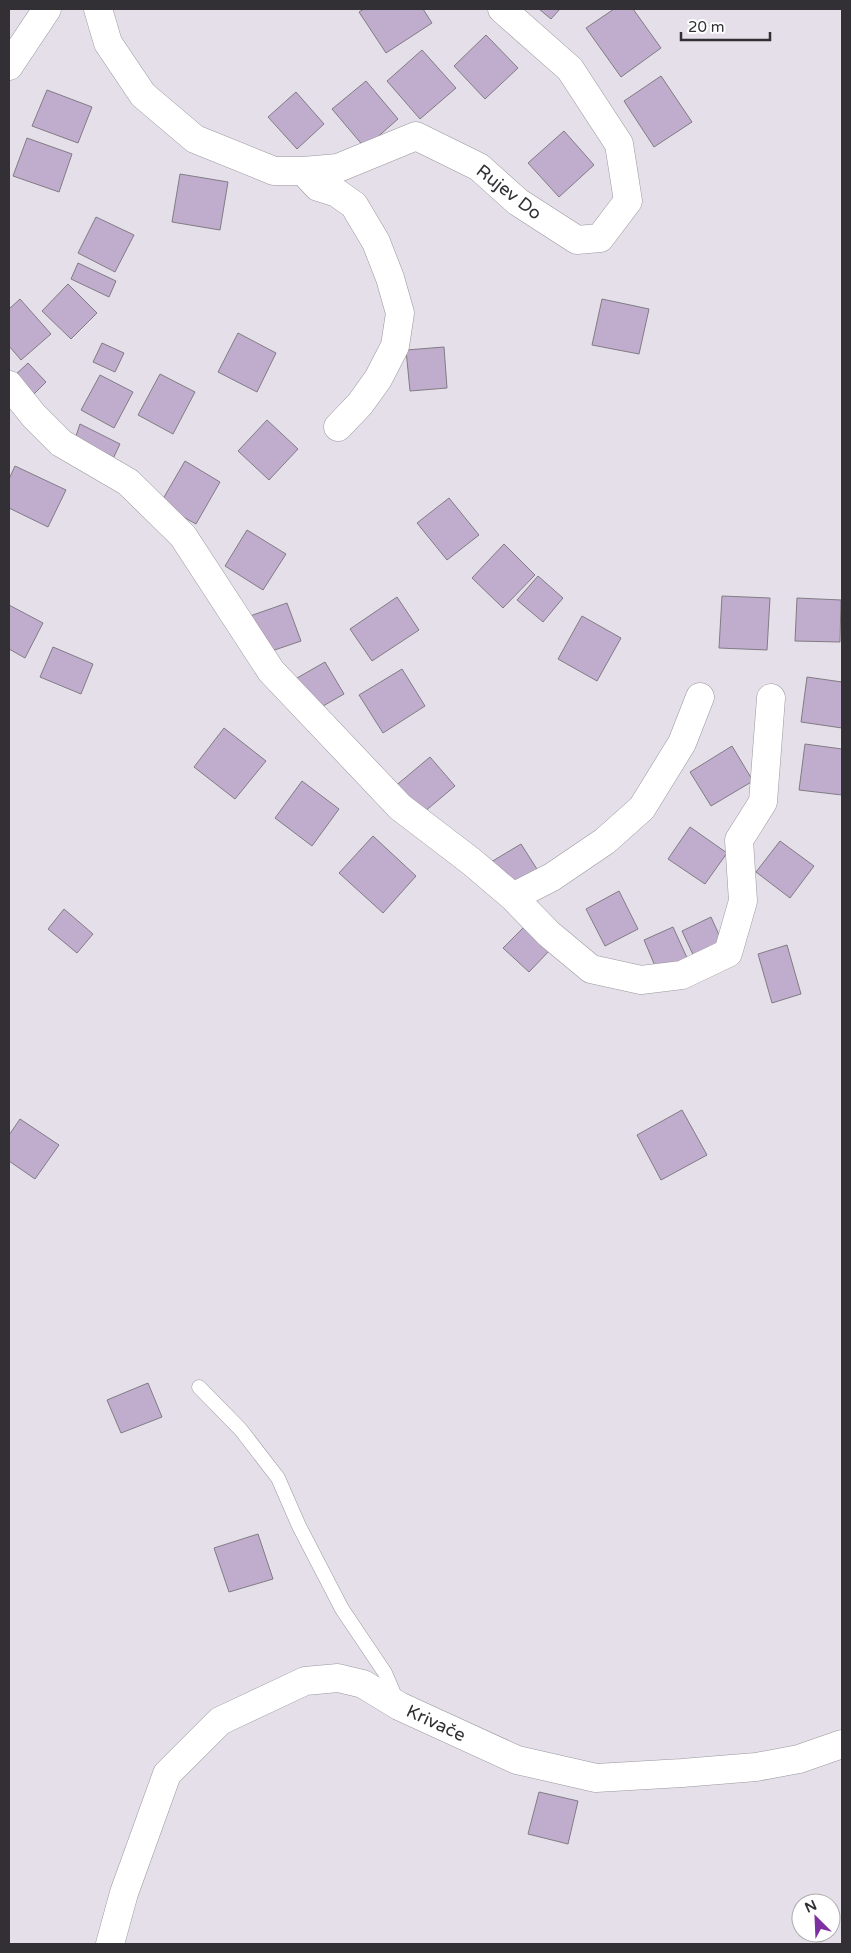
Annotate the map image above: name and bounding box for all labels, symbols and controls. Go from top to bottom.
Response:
scale bar [681,10,770,42]
text: 20 m [688,18,725,36]
street label: Rujev Do [472,160,546,224]
street label: Krivače [403,1700,469,1746]
north arrow [791,1893,841,1943]
text: N [802,1897,820,1917]

